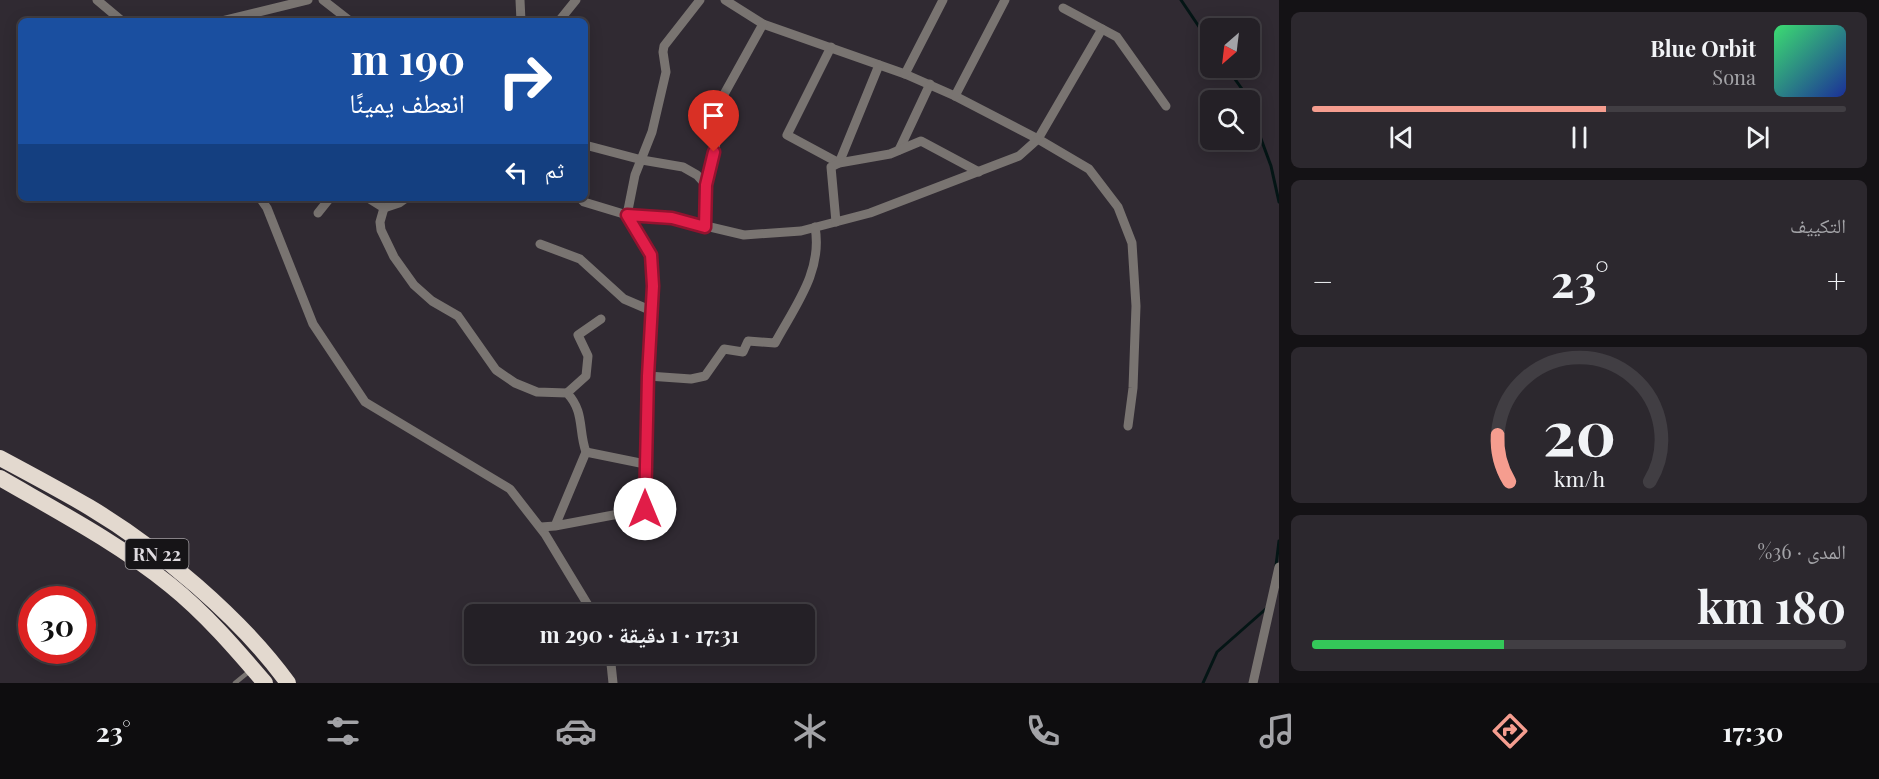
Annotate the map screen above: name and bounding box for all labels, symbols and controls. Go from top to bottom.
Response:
north arrow [1200,18,1260,78]
map controls [1200,18,1260,150]
text: 190 m [351,30,465,86]
text: Blue Orbit [1650,33,1756,63]
icon: right [486,42,564,120]
text: Sona [1712,63,1756,90]
text: انعطف يمينًا [349,84,465,120]
pin [688,90,739,152]
button: search [1200,90,1260,150]
icon: arrive [697,99,730,132]
icon: previous [1385,121,1418,154]
icon: pause [1563,121,1596,154]
icon: next [1741,121,1774,154]
text: ثم [545,154,564,184]
icon: left [500,156,533,189]
text: التكييف [1790,211,1846,238]
text: 23° [1551,249,1609,309]
text: − [1312,258,1333,302]
text: + [1827,258,1846,302]
text: 20 [1543,389,1615,473]
text: km/h [1553,465,1605,493]
position arrow [613,477,677,541]
text: المدى · 36% [1757,537,1846,564]
road number: RN 22 [126,539,188,569]
text: 180 km [1697,575,1846,635]
speed limit sign: 30 [18,586,96,664]
text: 17:31 · 1 دقيقة · 290 m [540,619,739,649]
icon: filters [322,710,364,752]
icon: car [555,710,597,752]
icon: climate [789,710,831,752]
icon: phone [1022,710,1064,752]
icon: music [1256,710,1298,752]
icon: directions [1489,710,1531,752]
text: 23° [96,713,131,749]
text: 17:30 [1722,713,1783,749]

